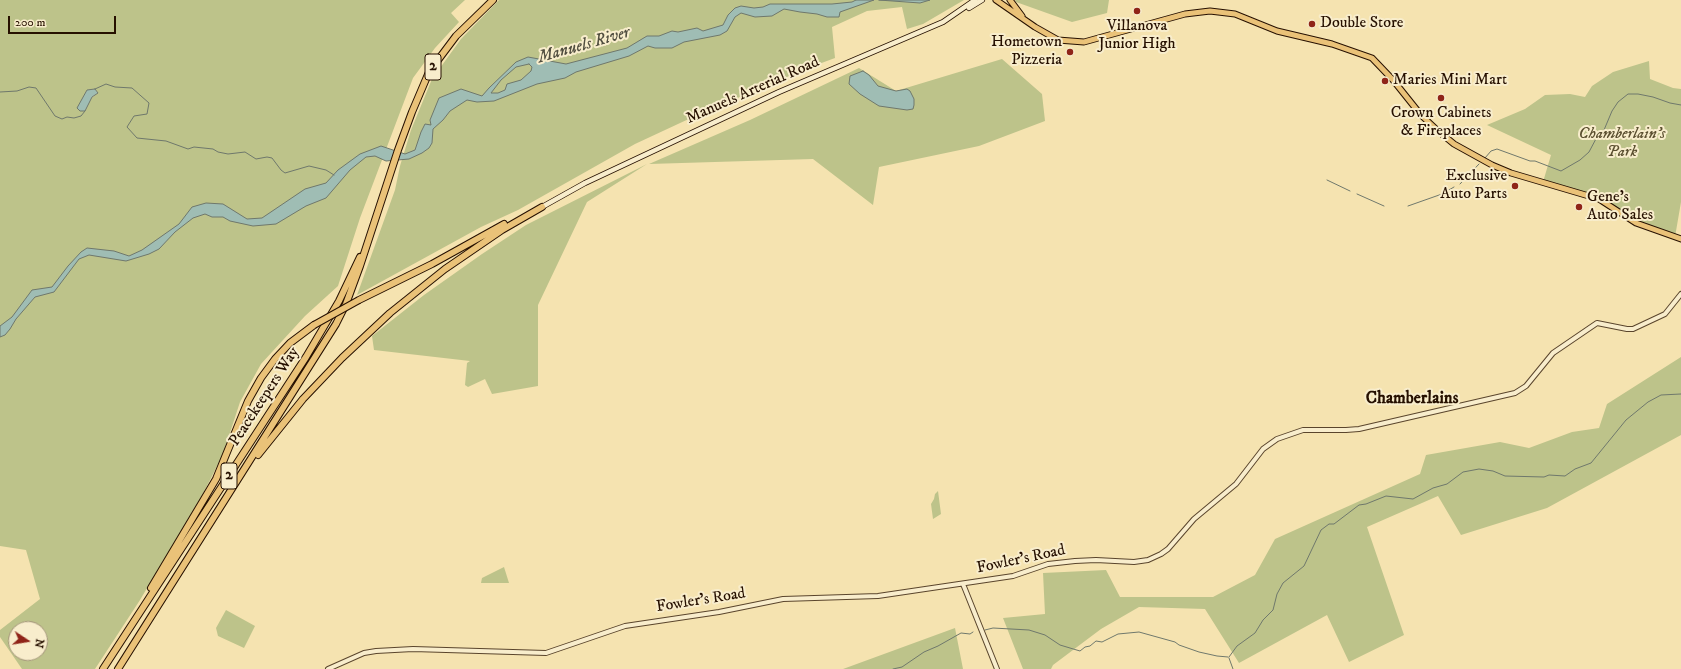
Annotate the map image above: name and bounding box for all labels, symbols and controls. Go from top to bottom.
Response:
marker: Villanova Junior High [1132,6,1142,16]
scale bar [10,8,118,34]
place label: Double Store [1320,14,1403,34]
text: 200 m [15,15,45,30]
place label: Villanova Junior High [1098,17,1176,55]
marker: Double Store [1307,19,1317,29]
water label: Manuels River [536,23,632,69]
place label: Hometown Pizzeria [991,33,1062,71]
marker: Hometown Pizzeria [1065,47,1075,57]
street label: Manuels Arterial Road [683,53,823,129]
road number: 2 [425,54,441,80]
place label: Maries Mini Mart [1393,71,1507,91]
marker: Maries Mini Mart [1380,76,1390,86]
marker: Crown Cabinets & Fireplaces [1436,93,1446,103]
place label: Crown Cabinets & Fireplaces [1391,104,1491,142]
park label: Chamberlain's Park [1579,125,1665,163]
place label: Exclusive Auto Parts [1440,167,1507,205]
marker: Exclusive Auto Parts [1510,181,1520,191]
place label: Gene's Auto Sales [1587,188,1653,226]
marker: Gene's Auto Sales [1574,202,1584,212]
street label: Peacekeepers Way [226,344,304,450]
district label: Chamberlains [1366,389,1458,409]
road number: 2 [221,463,237,489]
street label: Fowler's Road [975,541,1067,579]
street label: Fowler's Road [655,584,747,618]
north arrow [8,621,48,661]
text: N [31,637,47,649]

